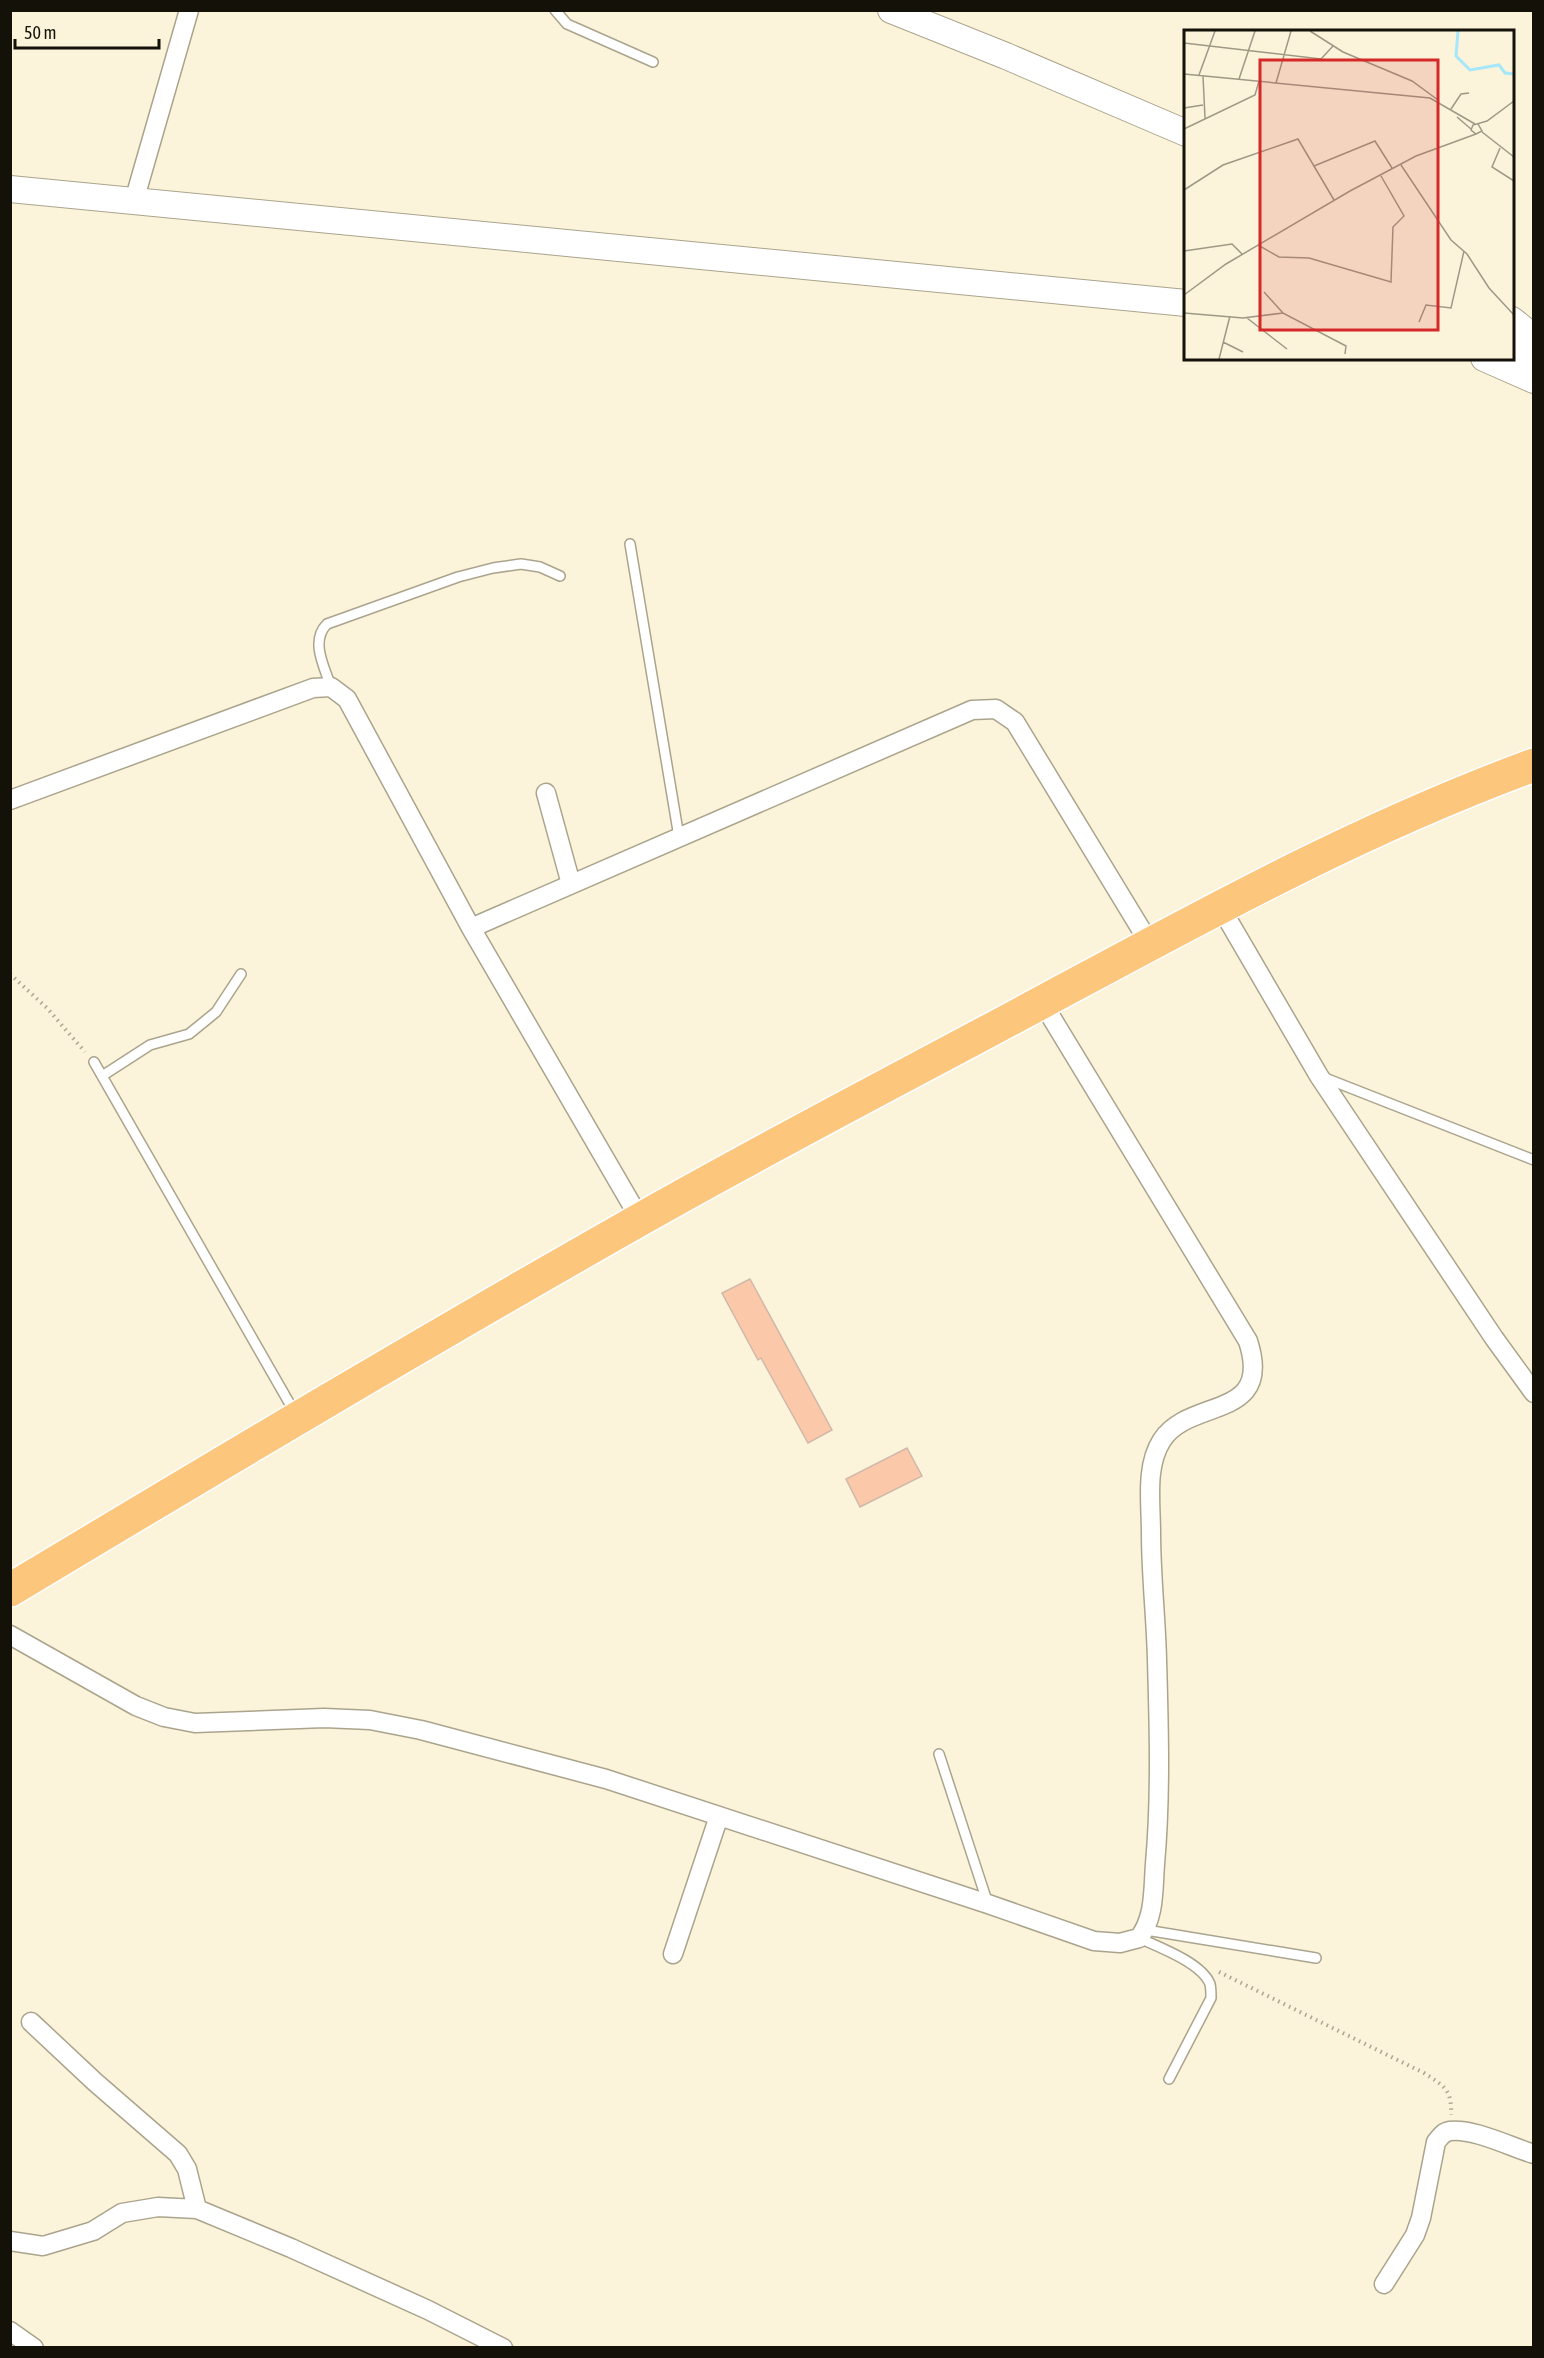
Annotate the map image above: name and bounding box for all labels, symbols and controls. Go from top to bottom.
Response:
scale bar [15,12,159,50]
text: 50 m [24,22,56,43]
inset map [1184,30,1514,360]

